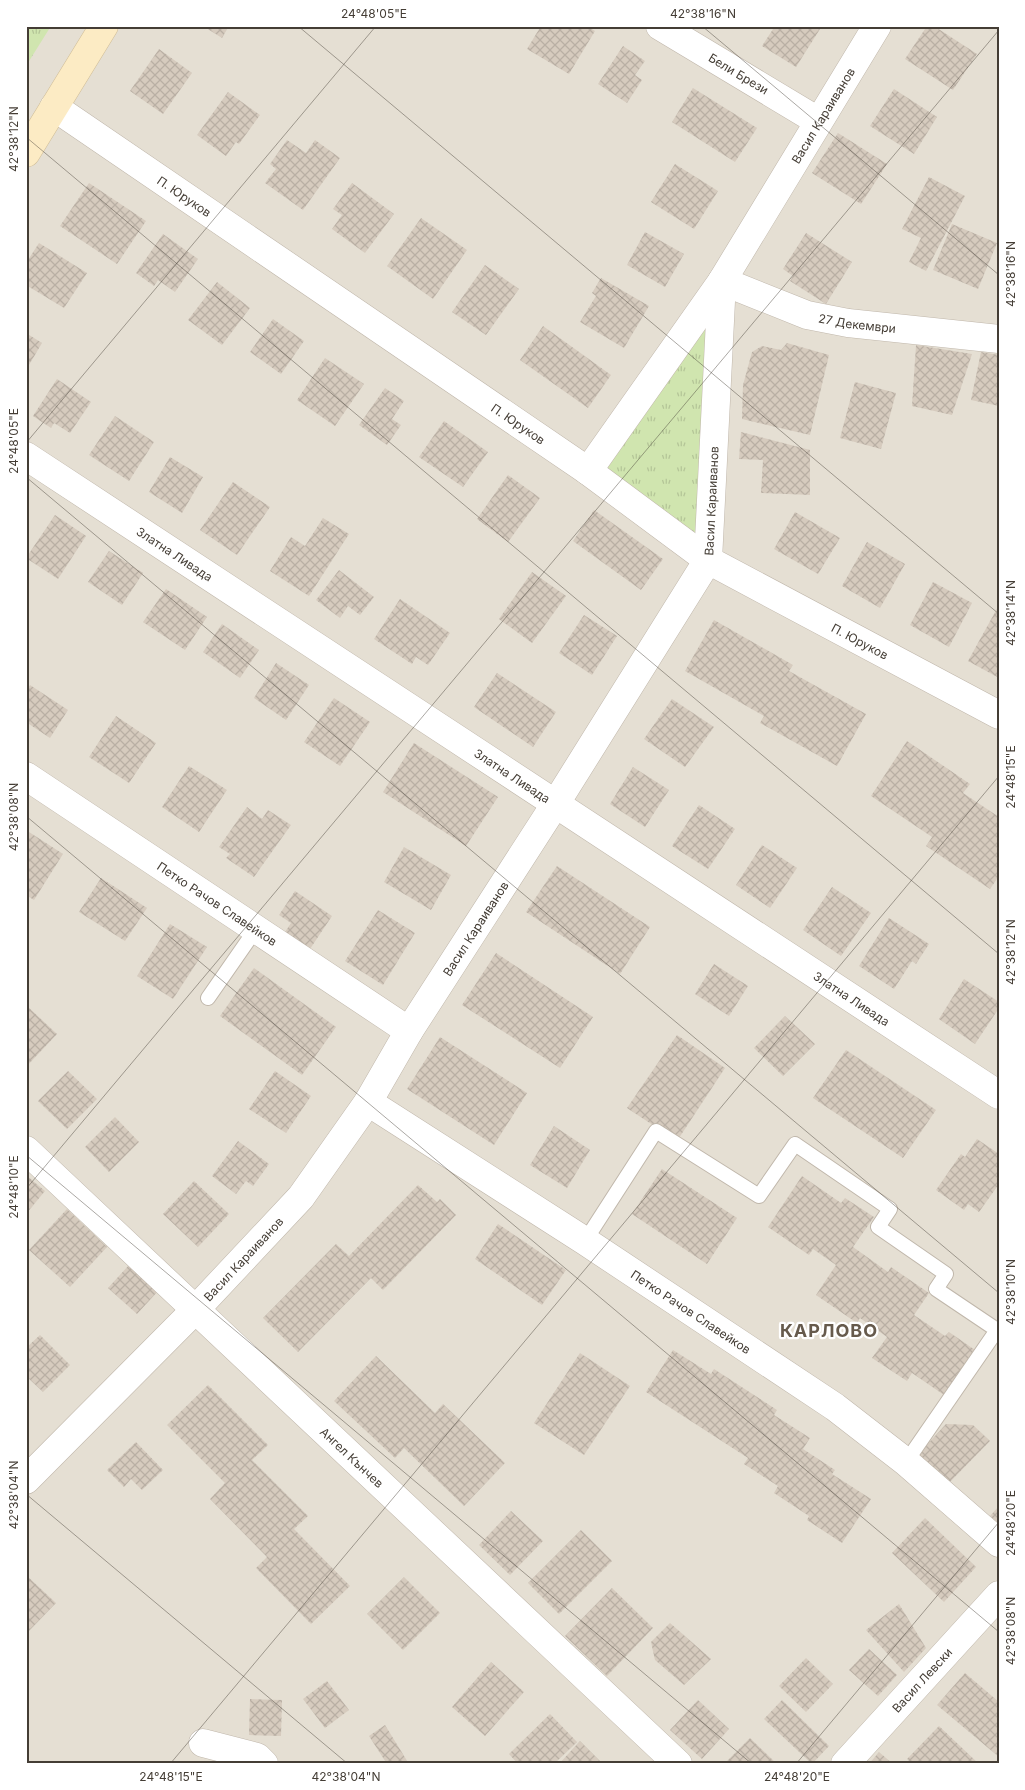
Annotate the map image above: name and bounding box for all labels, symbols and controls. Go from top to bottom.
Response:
text: 24°48'05"E [341,6,407,21]
text: 42°38'16"N [670,6,736,21]
street label: Бели Брези [706,50,772,97]
street label: Васил Караиванов [788,64,858,166]
text: 42°38'12"N [6,106,21,172]
street label: П. Юруков [155,172,215,220]
text: 42°38'16"N [1003,241,1018,307]
street label: 27 Декември [817,310,897,336]
street label: П. Юруков [489,400,548,447]
text: 24°48'05"E [6,408,21,474]
street label: Васил Караиванов [701,446,721,556]
street label: Златна Ливада [134,523,216,584]
text: 42°38'14"N [1003,580,1018,646]
street label: П. Юруков [829,620,891,662]
street label: Златна Ливада [472,745,553,806]
text: 24°48'15"E [1003,745,1018,809]
text: 42°38'08"N [6,783,21,851]
street label: Петко Рачов Славейков [155,858,280,949]
street label: Васил Караиванов [439,878,511,978]
text: 42°38'12"N [1003,919,1018,985]
street label: Златна Ливада [811,968,893,1029]
text: 24°48'10"E [6,1155,21,1219]
street label: Васил Караиванов [200,1213,286,1304]
text: 42°38'10"N [1003,1259,1018,1325]
street label: Петко Рачов Славейков [628,1266,754,1357]
district label: КАРЛОВО [780,1320,878,1341]
street label: Ангел Кънчев [317,1424,387,1491]
text: 42°38'04"N [6,1461,21,1529]
text: 24°48'20"E [1003,1490,1018,1556]
text: 42°38'08"N [1003,1597,1018,1665]
street label: Васил Левски [889,1644,955,1715]
text: 24°48'15"E [139,1769,203,1784]
text: 42°38'04"N [312,1769,380,1784]
text: 24°48'20"E [764,1769,830,1784]

